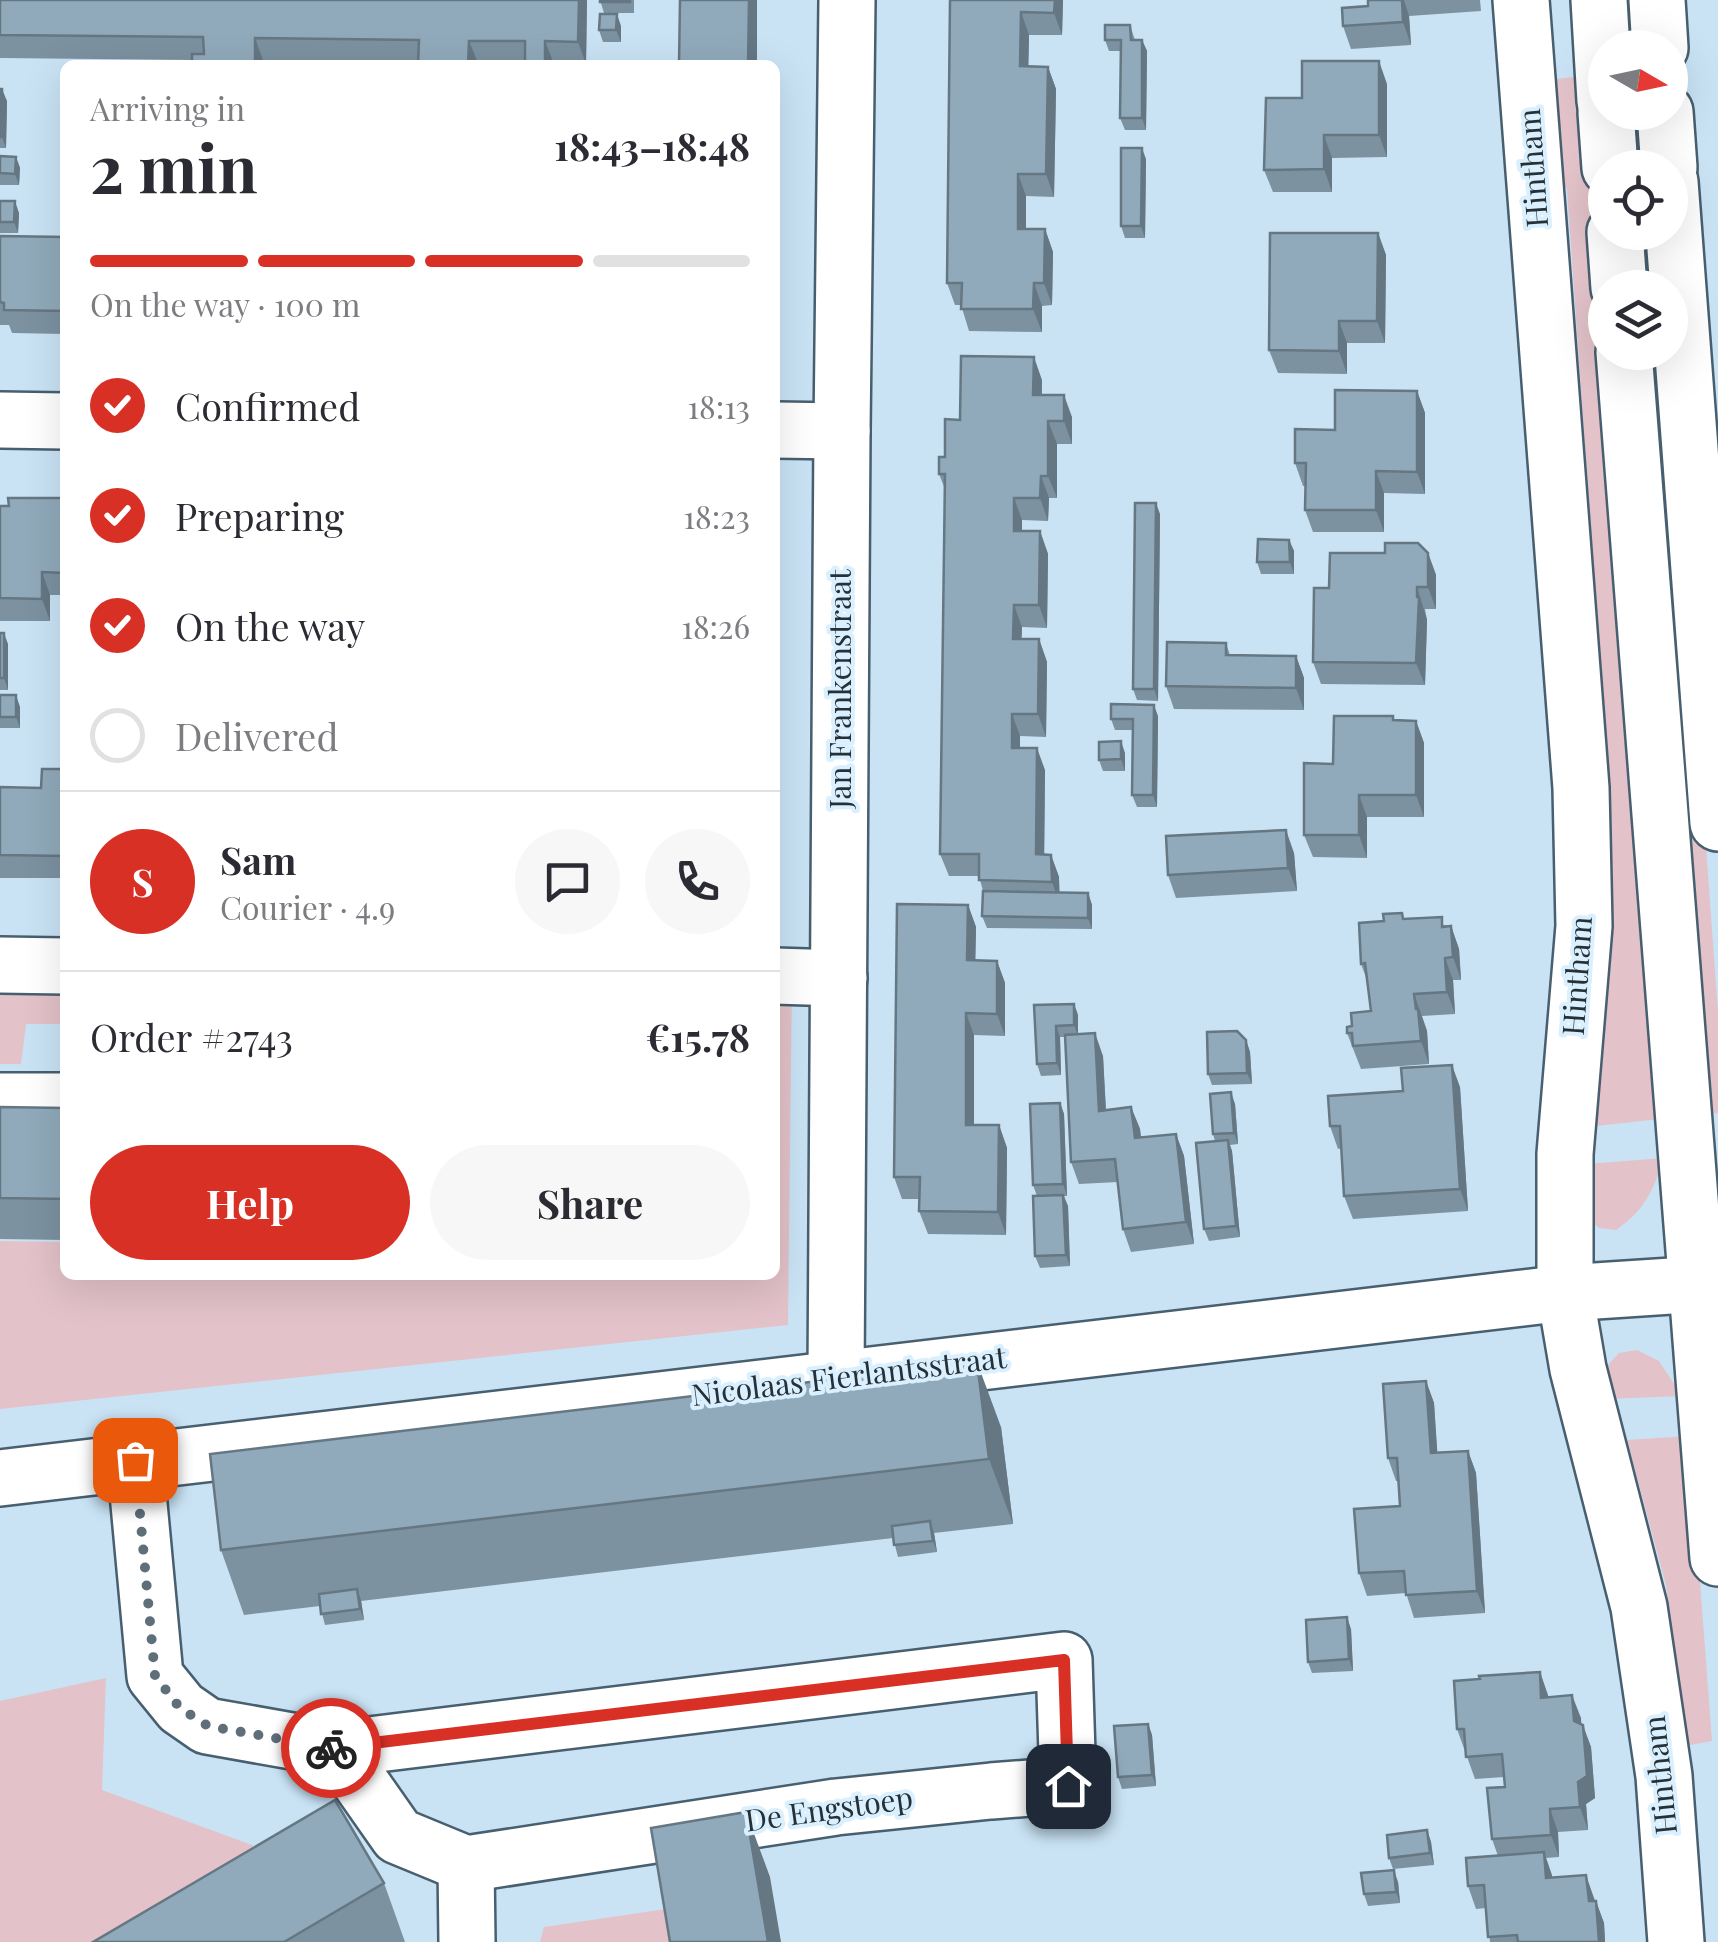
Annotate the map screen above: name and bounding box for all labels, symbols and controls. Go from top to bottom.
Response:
north arrow [1588,30,1688,130]
map controls [1588,30,1688,370]
text: Arriving in [90,86,245,129]
street label: Hintham [1508,107,1556,229]
text: 18:43–18:48 [554,120,750,171]
text: 2 min [90,123,258,209]
button: locate [1588,150,1688,250]
button: layers [1588,270,1688,370]
text: On the way · 100 m [90,282,360,325]
icon: check [90,378,145,433]
text: Confirmed [175,380,360,431]
text: 18:13 [687,384,750,427]
icon: check [90,488,145,543]
text: Preparing [175,490,344,541]
text: 18:23 [683,494,750,537]
street label: Jan Frankenstraat [819,569,859,810]
icon: check [90,598,145,653]
text: On the way [175,600,365,651]
text: 18:26 [681,604,750,647]
text: Delivered [175,710,339,761]
button: chat [515,829,620,934]
button: phone [645,829,750,934]
text: Sam [220,834,296,885]
text: S [131,856,154,907]
text: Courier · 4.9 [220,885,395,928]
street label: Hintham [1552,915,1600,1037]
text: Order #2743 [90,1011,293,1062]
text: €15.78 [646,1011,750,1062]
button: Help [90,1145,410,1260]
button: Share [430,1145,750,1260]
street label: Nicolaas Fierlantsstraat [689,1336,1009,1414]
pin [93,1418,178,1503]
icon: bag [108,1433,163,1488]
courier [281,1698,381,1798]
street label: Hintham [1633,1713,1685,1837]
icon: bike [304,1721,359,1776]
pin [1026,1744,1111,1829]
icon: home [1041,1759,1096,1814]
street label: De Engstoep [742,1776,915,1840]

